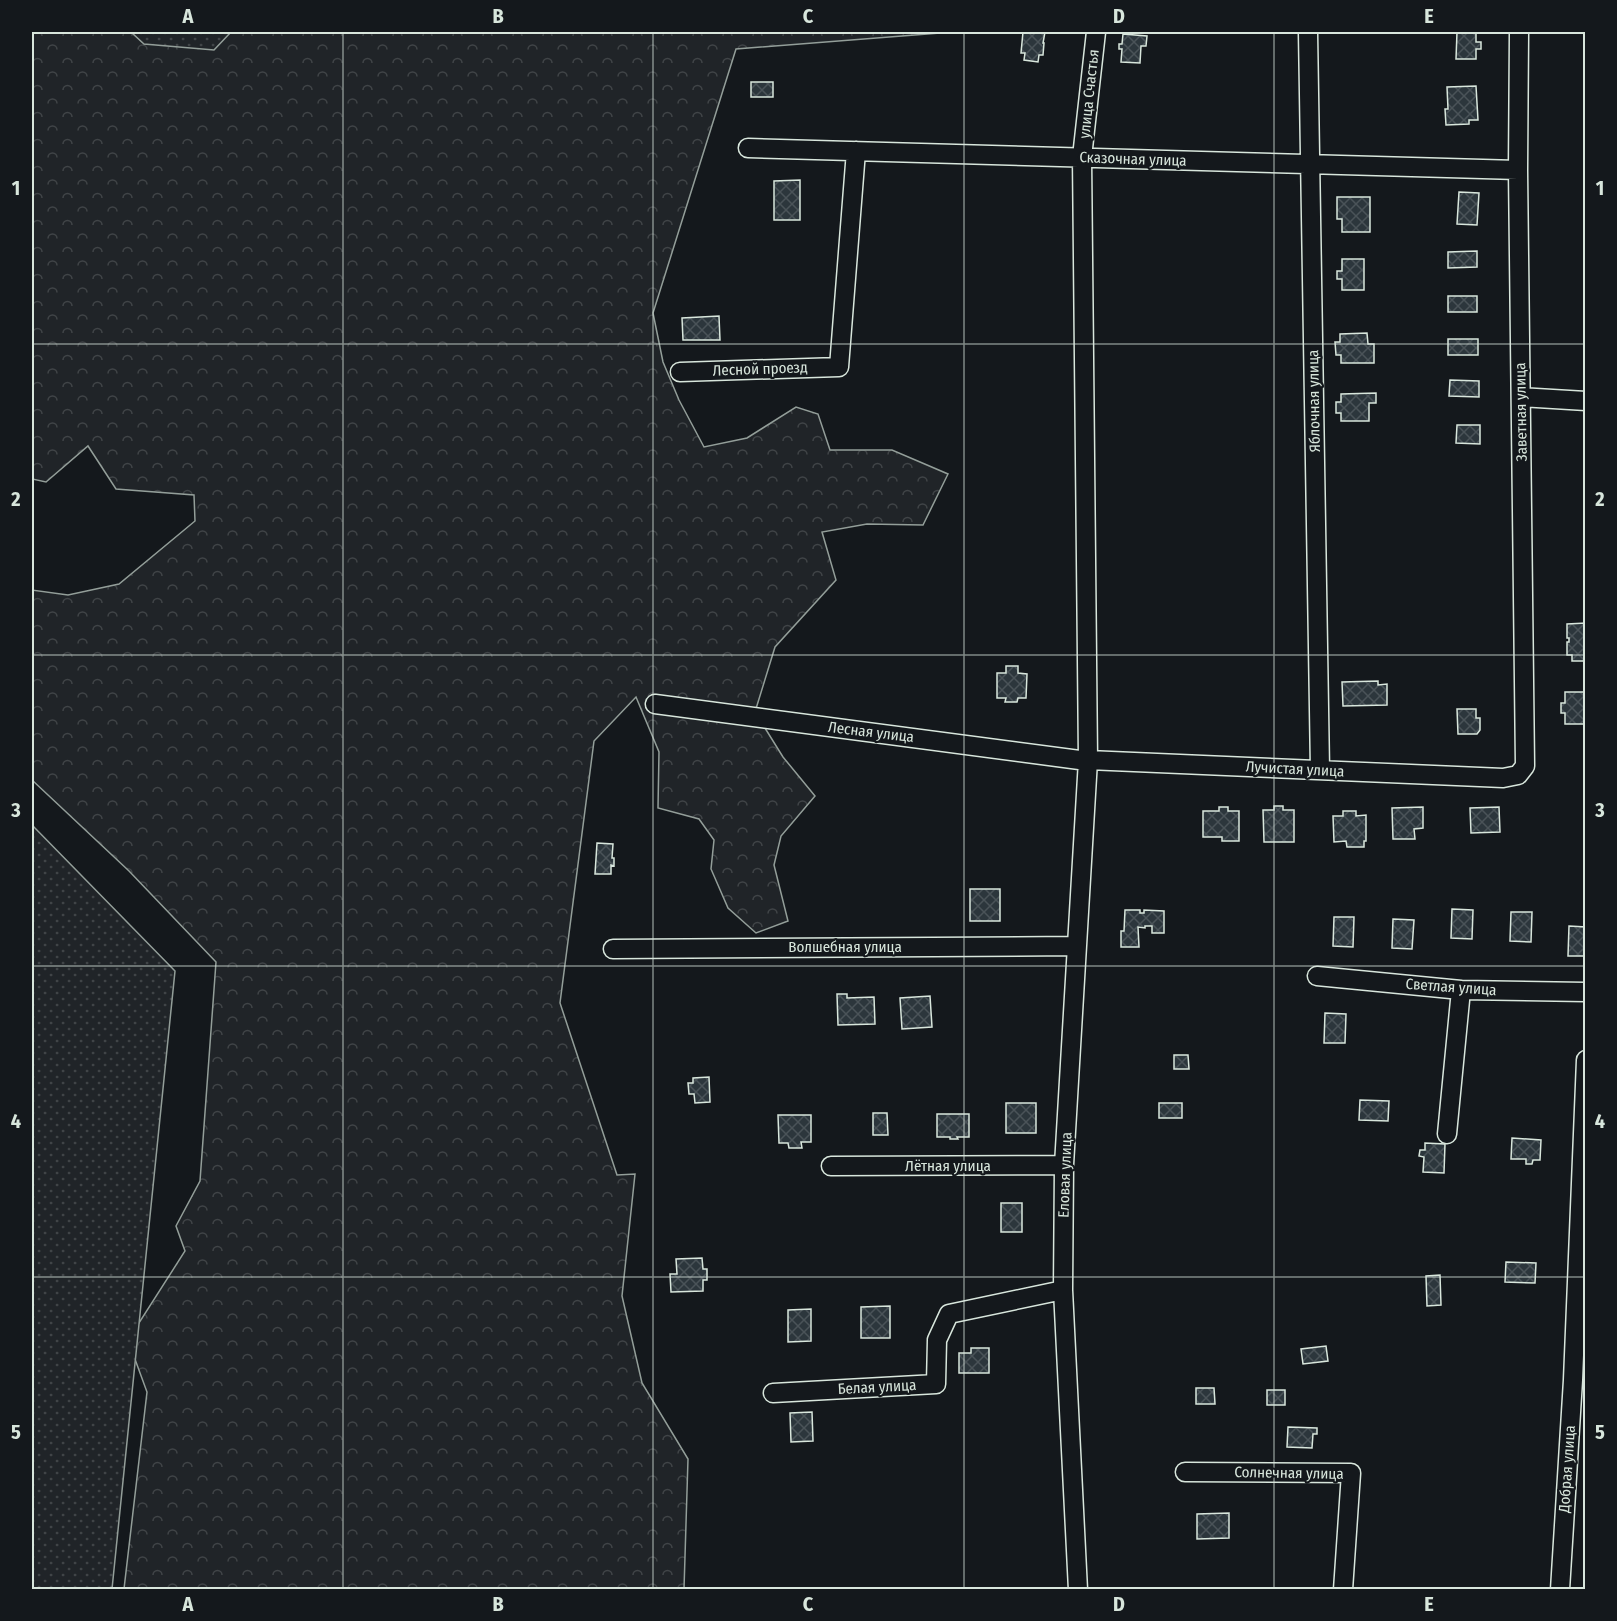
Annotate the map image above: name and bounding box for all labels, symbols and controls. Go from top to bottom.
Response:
text: A [182,4,195,28]
text: B [492,4,504,28]
text: C [803,4,814,28]
text: D [1113,4,1125,28]
text: E [1424,4,1434,28]
street label: улица Счастья [1075,48,1103,140]
street label: Сказочная улица [1079,148,1187,170]
text: 1 [12,176,20,200]
text: 1 [1596,176,1604,200]
street label: Яблочная улица [1304,349,1324,453]
street label: Лесной проезд [712,358,808,380]
street label: Заветная улица [1511,362,1531,462]
text: 2 [10,487,21,511]
text: 2 [1594,487,1605,511]
street label: Лесная улица [827,718,915,746]
street label: Лучистая улица [1245,757,1345,781]
text: 3 [10,798,21,822]
text: 3 [1594,798,1605,822]
street label: Волшебная улица [788,938,902,956]
street label: Светлая улица [1405,975,1497,999]
text: 4 [11,1109,21,1133]
text: 4 [1595,1109,1605,1133]
street label: Еловая улица [1055,1132,1075,1218]
street label: Лётная улица [905,1157,991,1175]
street label: Белая улица [837,1376,917,1398]
text: 5 [11,1420,21,1444]
text: 5 [1595,1420,1605,1444]
street label: Добрая улица [1555,1425,1579,1514]
street label: Солнечная улица [1234,1463,1344,1483]
text: A [182,1592,195,1616]
text: B [492,1592,504,1616]
text: C [803,1592,814,1616]
text: D [1113,1592,1125,1616]
text: E [1424,1592,1434,1616]

